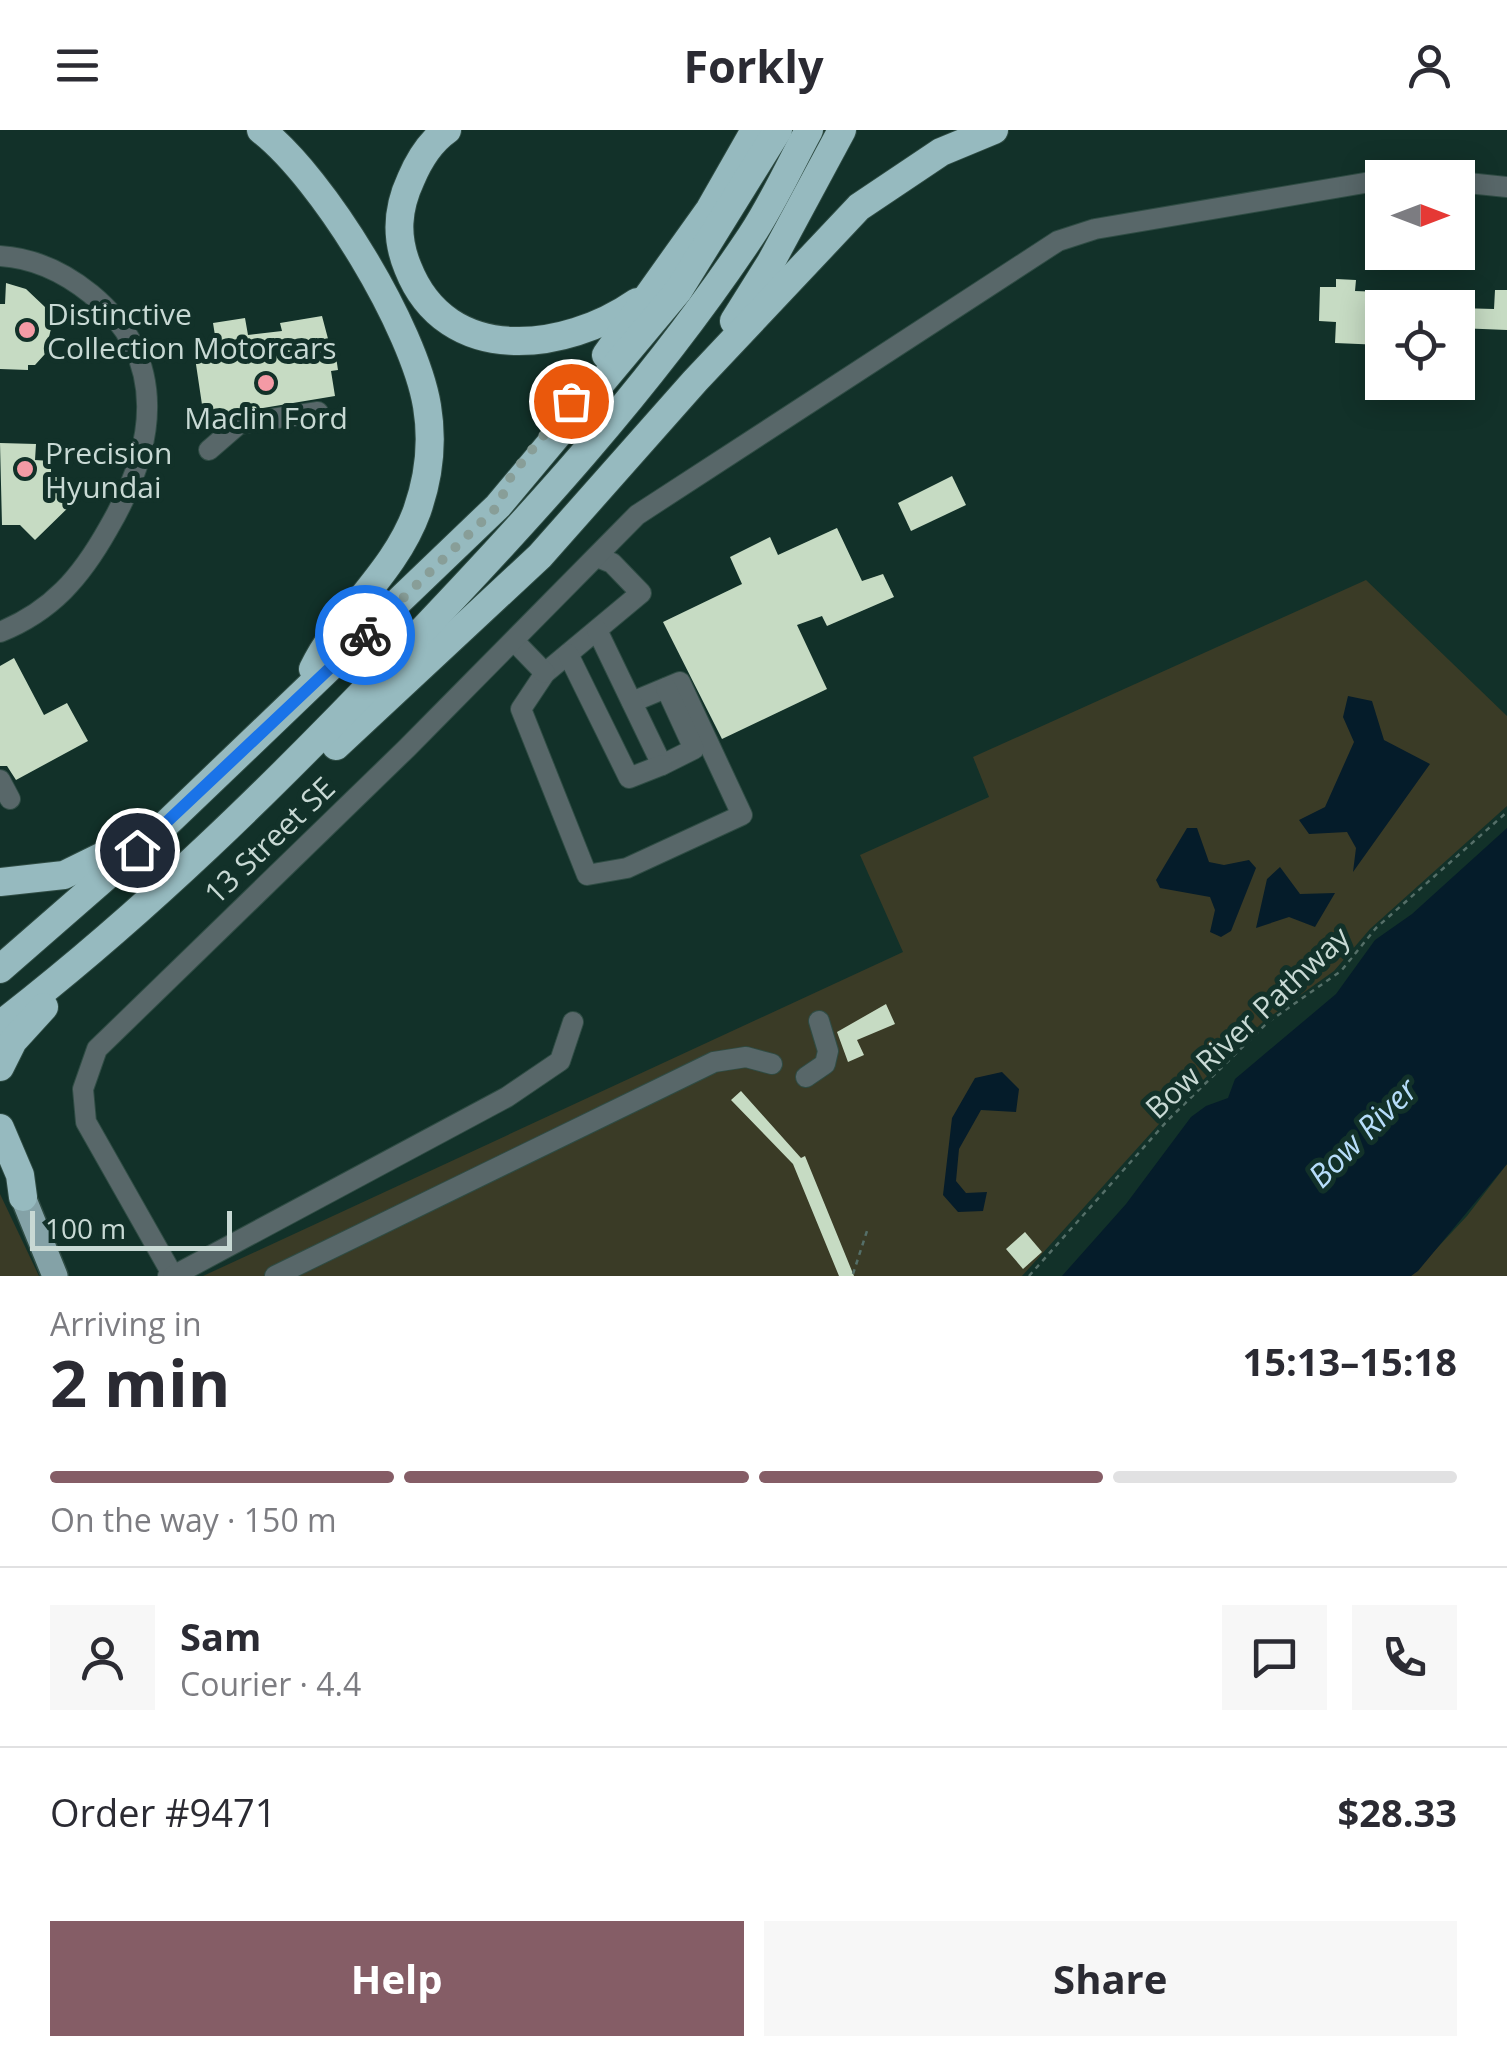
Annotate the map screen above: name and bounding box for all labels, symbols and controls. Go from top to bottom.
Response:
text: Forkly [683,35,824,96]
icon: menu [50,38,105,93]
icon: person [1402,38,1457,93]
north arrow [1365,160,1475,270]
map controls [1365,160,1475,400]
button: locate [1365,290,1475,400]
place label: Distinctive Collection Motorcars [47,293,336,368]
marker: Distinctive Collection Motorcars [16,319,38,341]
pin [529,359,614,444]
marker: Maclin Ford [255,372,277,394]
icon: bag [544,374,599,429]
place label: Maclin Ford [184,397,348,438]
place label: Precision Hyundai [45,432,172,507]
marker: Precision Hyundai [14,458,36,480]
courier [315,585,415,685]
icon: bike [338,608,393,663]
street label: 13 Street SE [195,767,343,913]
pin [95,808,180,893]
icon: home [110,823,165,878]
street label: Bow River Pathway [1136,916,1359,1127]
water label: Bow River [1298,1067,1427,1196]
scale bar [30,1206,232,1250]
text: 100 m [45,1209,126,1247]
text: Arriving in [50,1302,202,1345]
text: 15:13–15:18 [1243,1335,1457,1387]
text: 2 min [50,1338,230,1426]
text: On the way · 150 m [50,1498,337,1541]
button: person [50,1605,155,1710]
button: chat [1222,1605,1327,1710]
button: phone [1352,1605,1457,1710]
text: Sam [180,1610,261,1662]
text: Courier · 4.4 [180,1662,361,1705]
text: Order #9471 [50,1786,277,1838]
text: $28.33 [1338,1786,1457,1838]
button: Help [50,1921,744,2036]
button: Share [764,1921,1457,2036]

